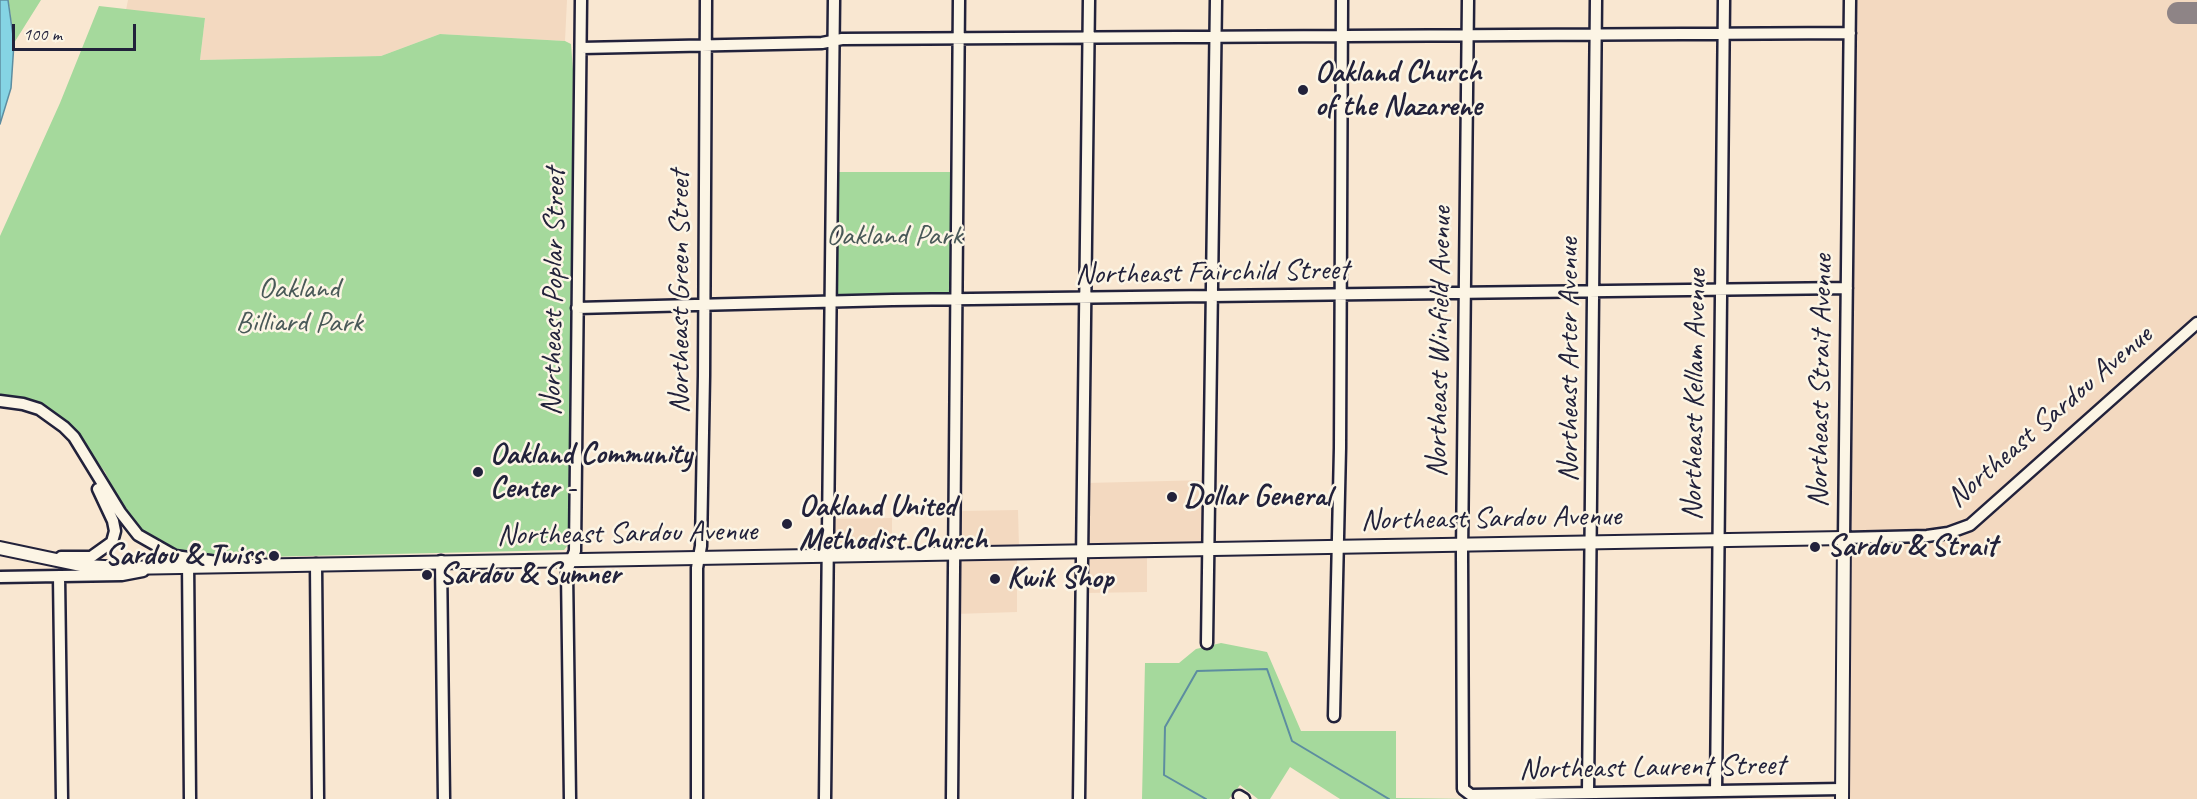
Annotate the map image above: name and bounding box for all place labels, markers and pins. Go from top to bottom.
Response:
place label: Oakland Church of the Nazarene [1315,55,1482,125]
marker: Oakland Church of the Nazarene [1296,83,1310,97]
place label: Oakland Community Center - [490,437,692,508]
marker: Oakland Community Center - [471,465,485,479]
place label: Dollar General [1184,479,1331,515]
place label: Oakland United Methodist Church [799,489,987,560]
marker: Dollar General [1165,490,1179,504]
marker: Oakland United Methodist Church [780,517,794,531]
place label: Sardou & Strait [1827,529,1997,565]
place label: Sardou & Twiss [104,538,262,574]
marker: Sardou & Strait [1808,540,1822,554]
marker: Sardou & Twiss [267,549,281,563]
place label: Sardou & Sumner [439,557,620,593]
place label: Kwik Shop [1007,561,1113,597]
marker: Sardou & Sumner [420,568,434,582]
marker: Kwik Shop [988,572,1002,586]

